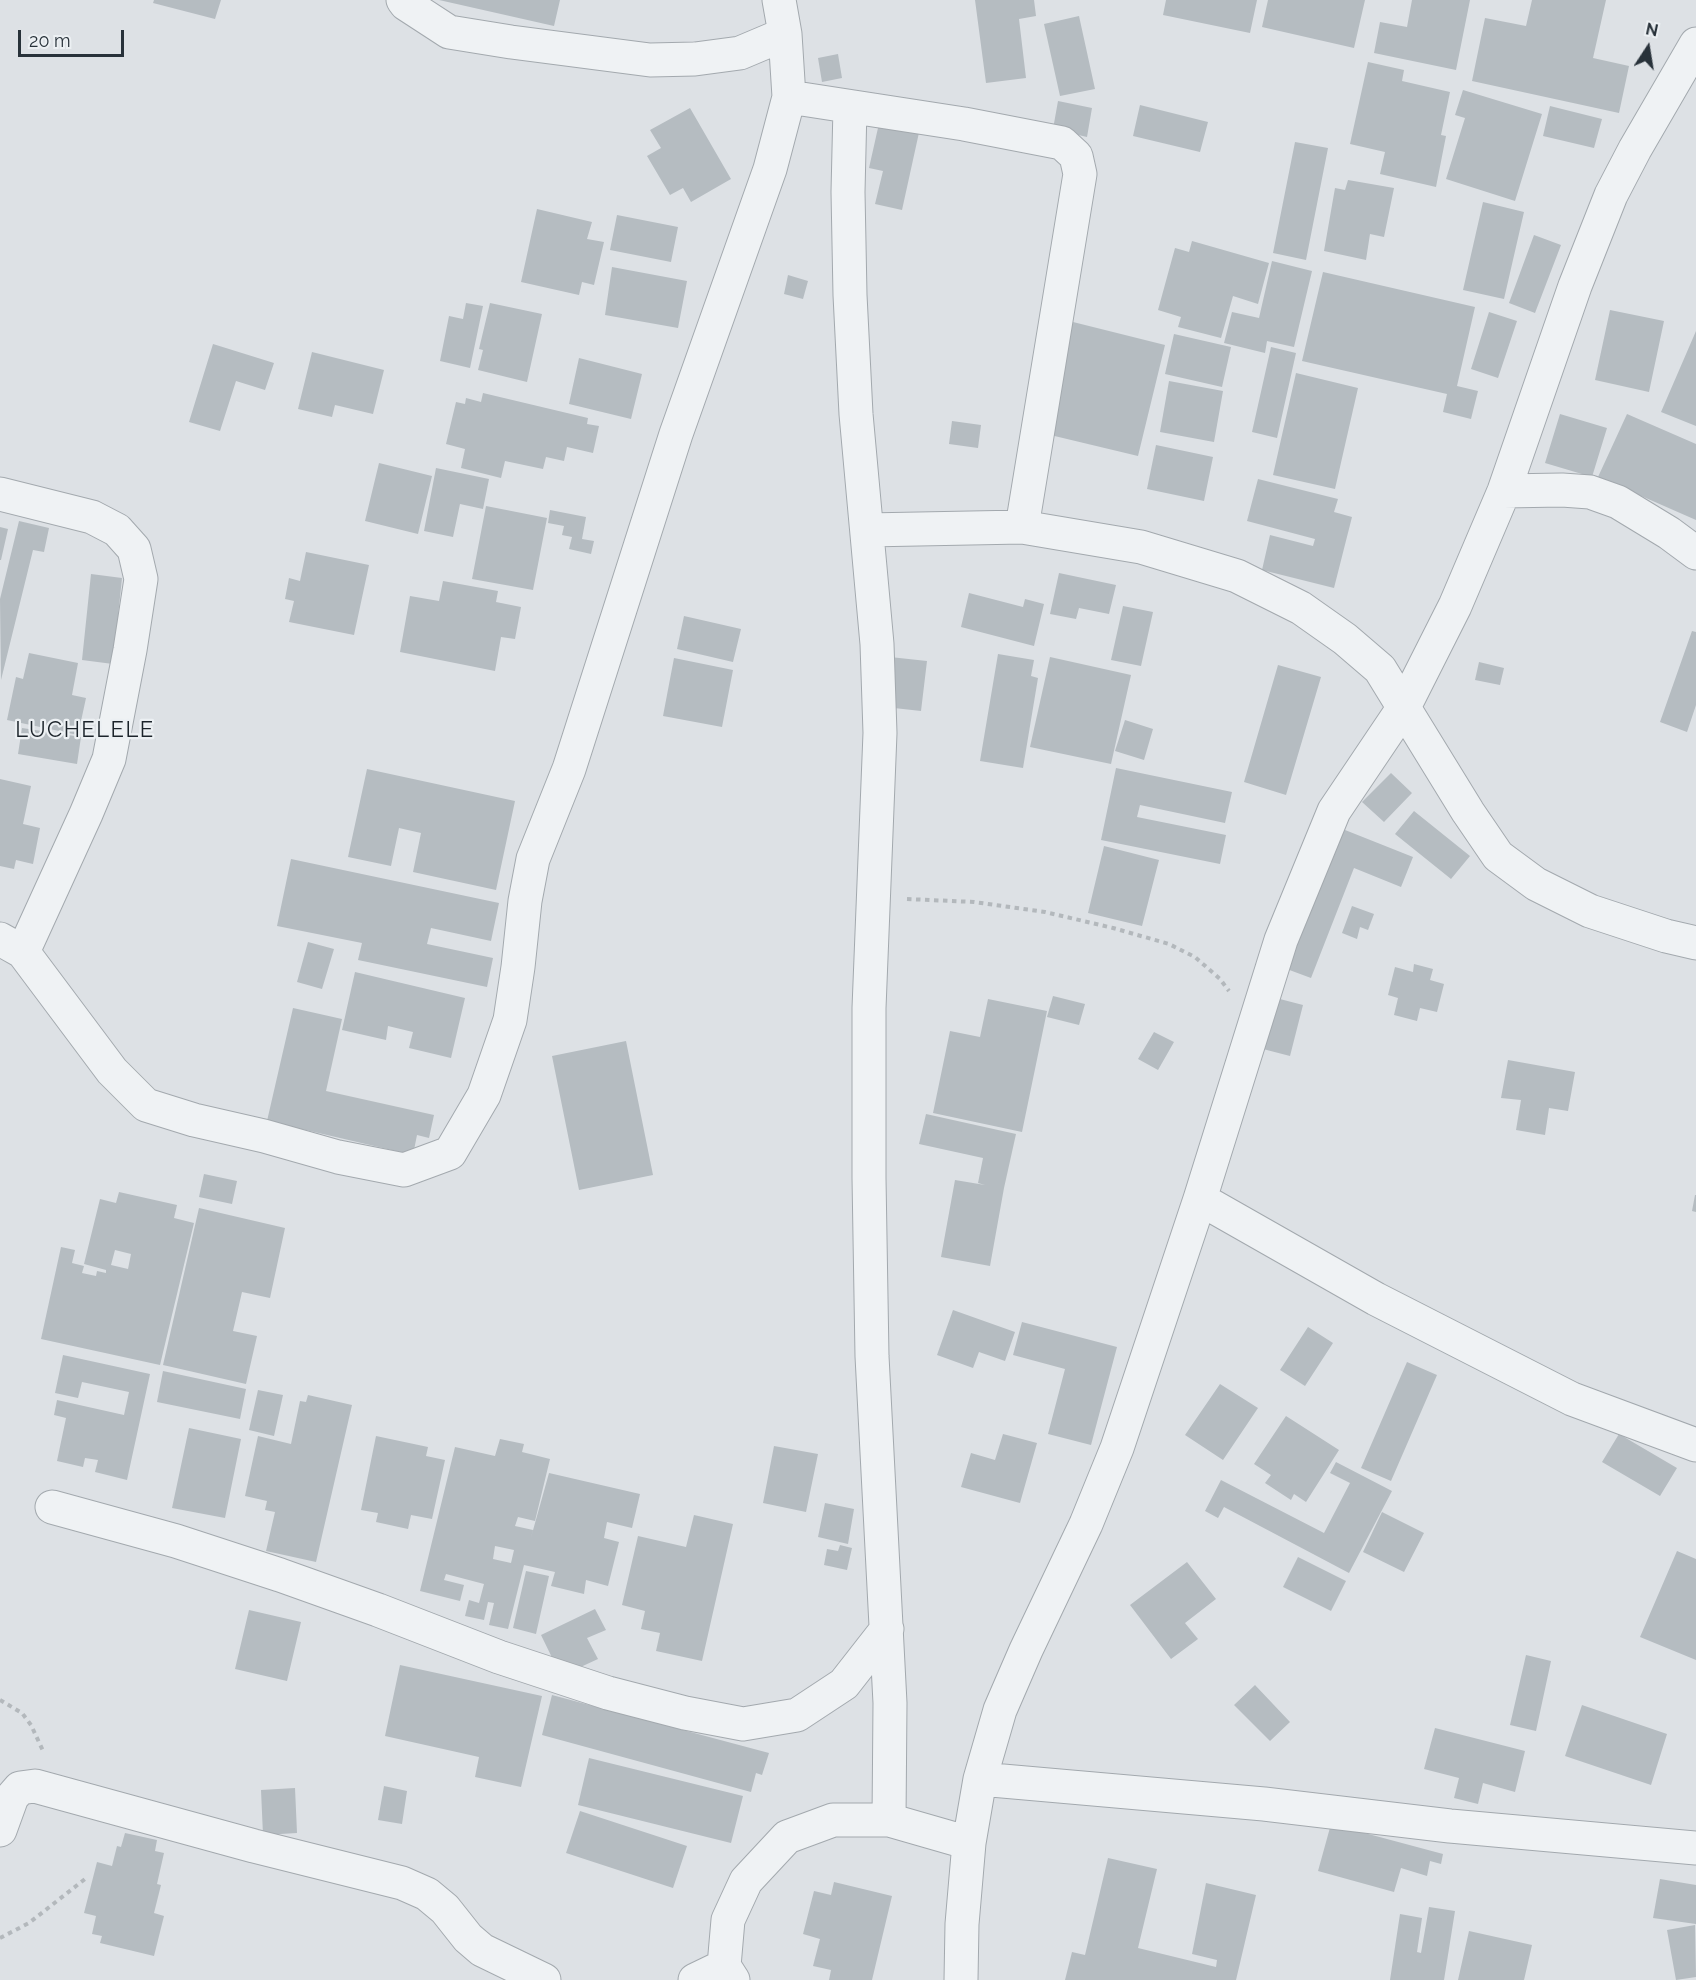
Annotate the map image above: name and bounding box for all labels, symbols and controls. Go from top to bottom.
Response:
scale bar [21,18,128,56]
north arrow [1618,18,1678,78]
text: N [1644,19,1660,40]
text: 20 m [29,30,71,51]
district label: LUCHELELE [15,717,155,743]

